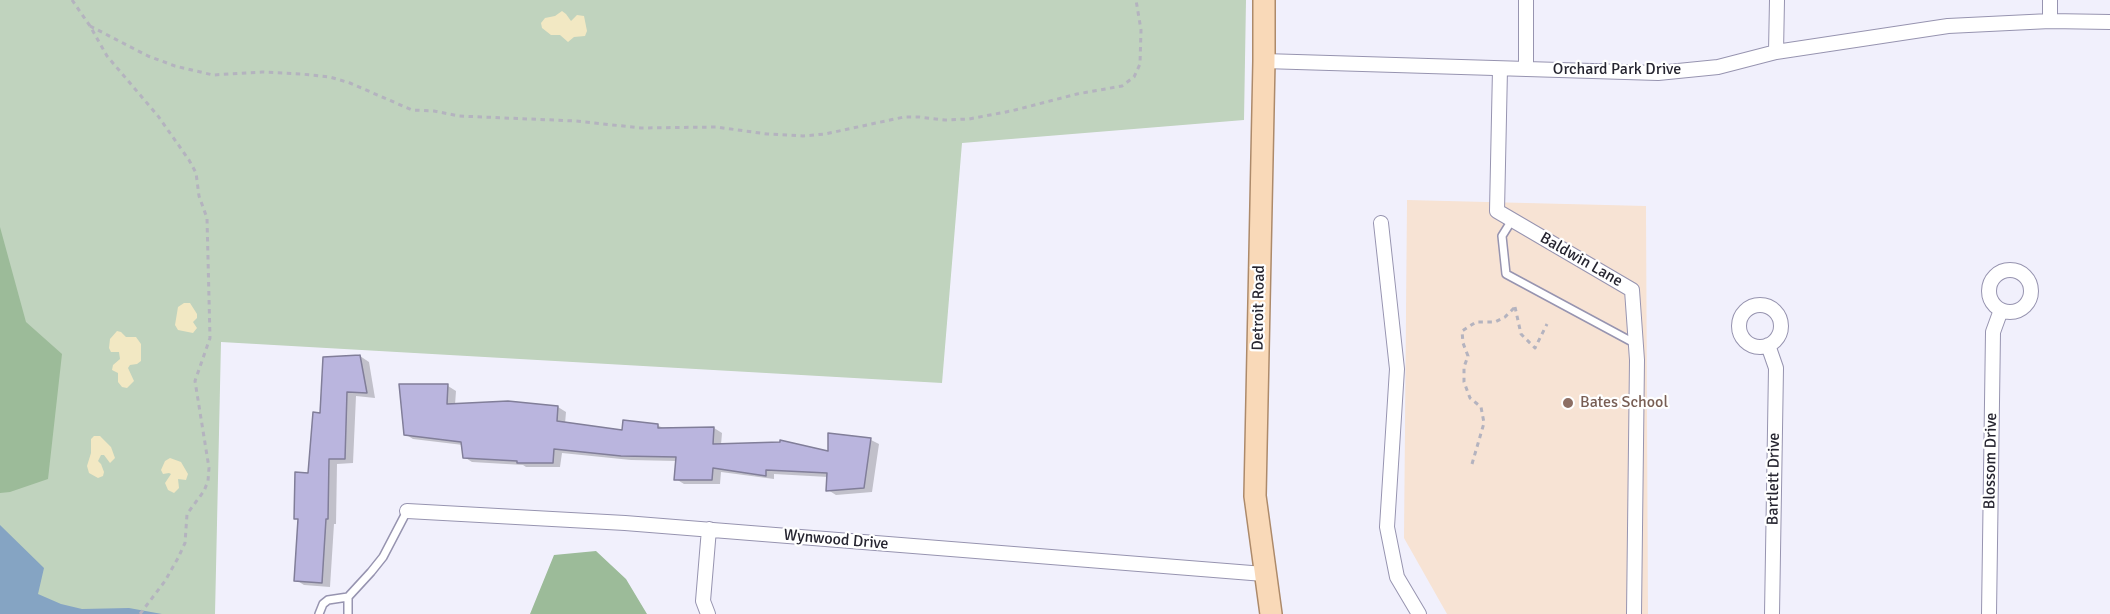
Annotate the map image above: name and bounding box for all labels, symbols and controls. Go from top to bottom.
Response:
street label: Orchard Park Drive [1553,60,1681,80]
street label: Baldwin Lane [1536,229,1626,291]
street label: Detroit Road [1249,265,1269,351]
place label: Bates School [1580,393,1668,413]
marker: Bates School [1561,396,1575,410]
street label: Blossom Drive [1981,412,2001,510]
street label: Bartlett Drive [1764,433,1784,525]
street label: Wynwood Drive [783,526,889,554]

